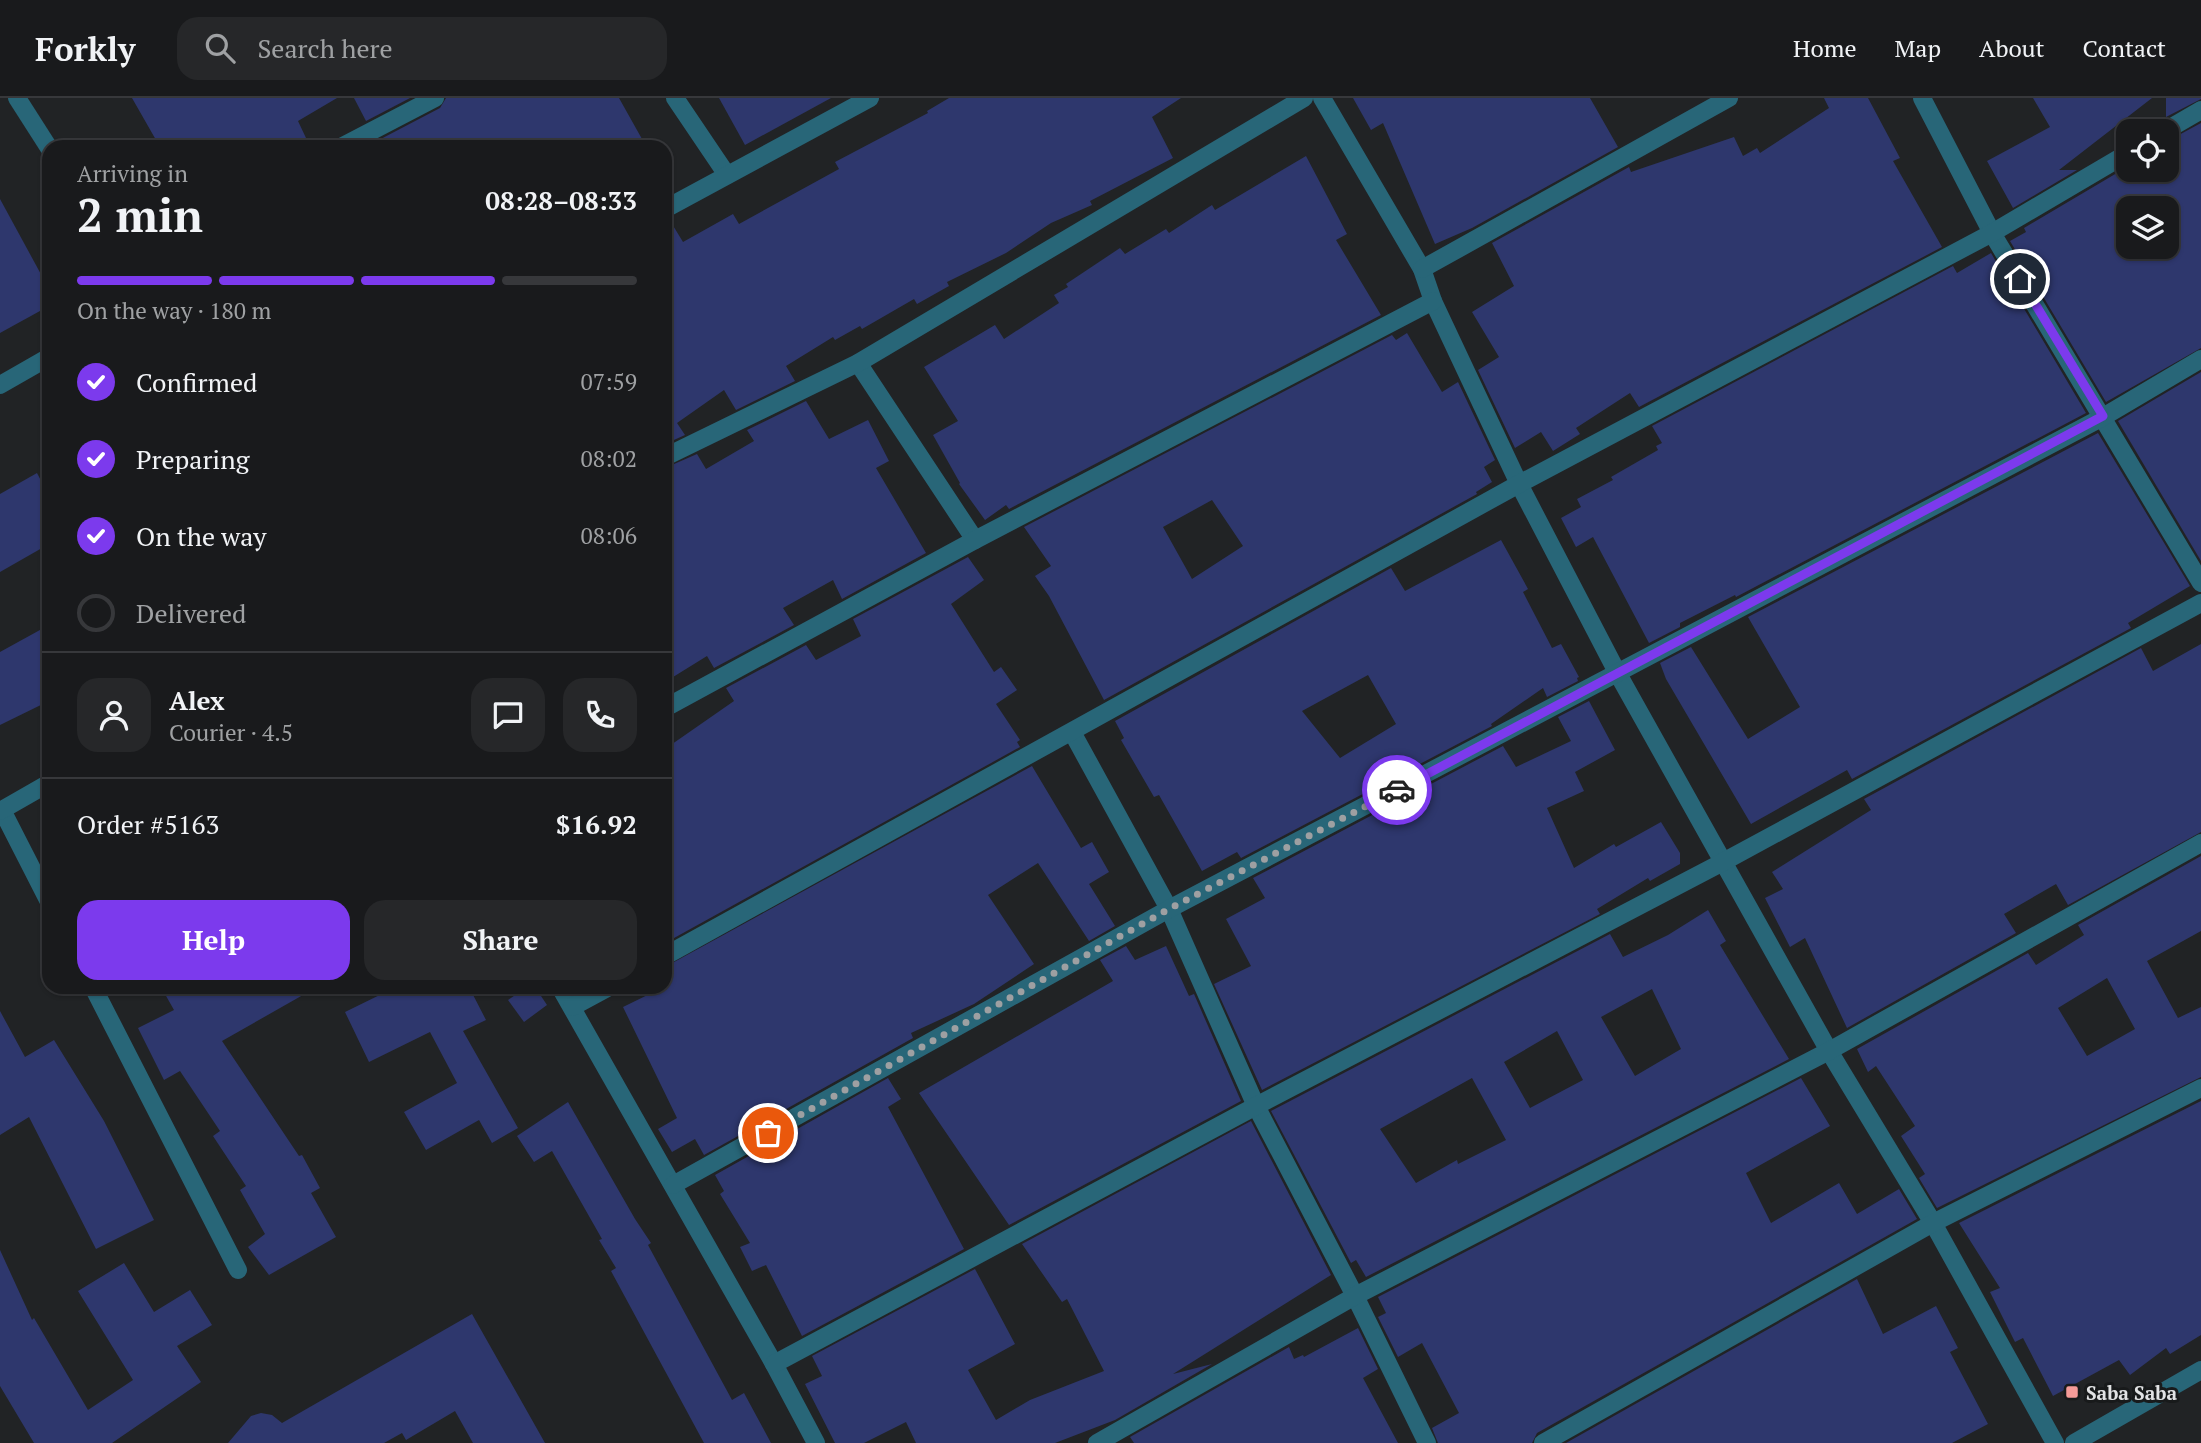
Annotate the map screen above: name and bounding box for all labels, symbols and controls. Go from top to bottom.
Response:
search box [177,17,667,80]
text: Forkly [35,27,135,70]
icon: search [201,29,239,67]
text: Search here [257,31,393,65]
text: Home [1793,32,1857,64]
text: Map [1895,32,1941,64]
text: About [1979,32,2045,64]
text: Contact [2083,32,2166,64]
map controls [2116,119,2179,259]
button: locate [2116,119,2179,182]
text: Arriving in [77,158,188,189]
text: 08:28–08:33 [485,183,637,217]
text: 2 min [77,184,203,245]
button: layers [2116,196,2179,259]
pin [1990,249,2050,309]
icon: home [2001,260,2039,298]
text: On the way · 180 m [77,295,271,326]
icon: check [77,363,115,401]
text: Confirmed [136,365,257,399]
text: 07:59 [580,366,637,397]
icon: check [77,440,115,478]
text: Preparing [136,442,249,476]
text: 08:02 [580,443,637,474]
icon: check [77,517,115,555]
text: On the way [136,519,267,553]
text: 08:06 [580,520,637,551]
text: Delivered [136,596,246,630]
button: person [77,678,151,752]
button: chat [471,678,545,752]
button: phone [563,678,637,752]
text: Alex [169,683,225,717]
text: Courier · 4.5 [169,717,293,748]
courier [1362,755,1432,825]
icon: car [1378,771,1416,809]
text: Order #5163 [77,807,219,841]
text: $16.92 [556,807,637,841]
button: Help [77,900,350,980]
button: Share [364,900,637,980]
pin [738,1103,798,1163]
icon: bag [749,1114,787,1152]
place label: Saba Saba [2086,1380,2177,1405]
marker: Saba Saba [2064,1384,2080,1400]

